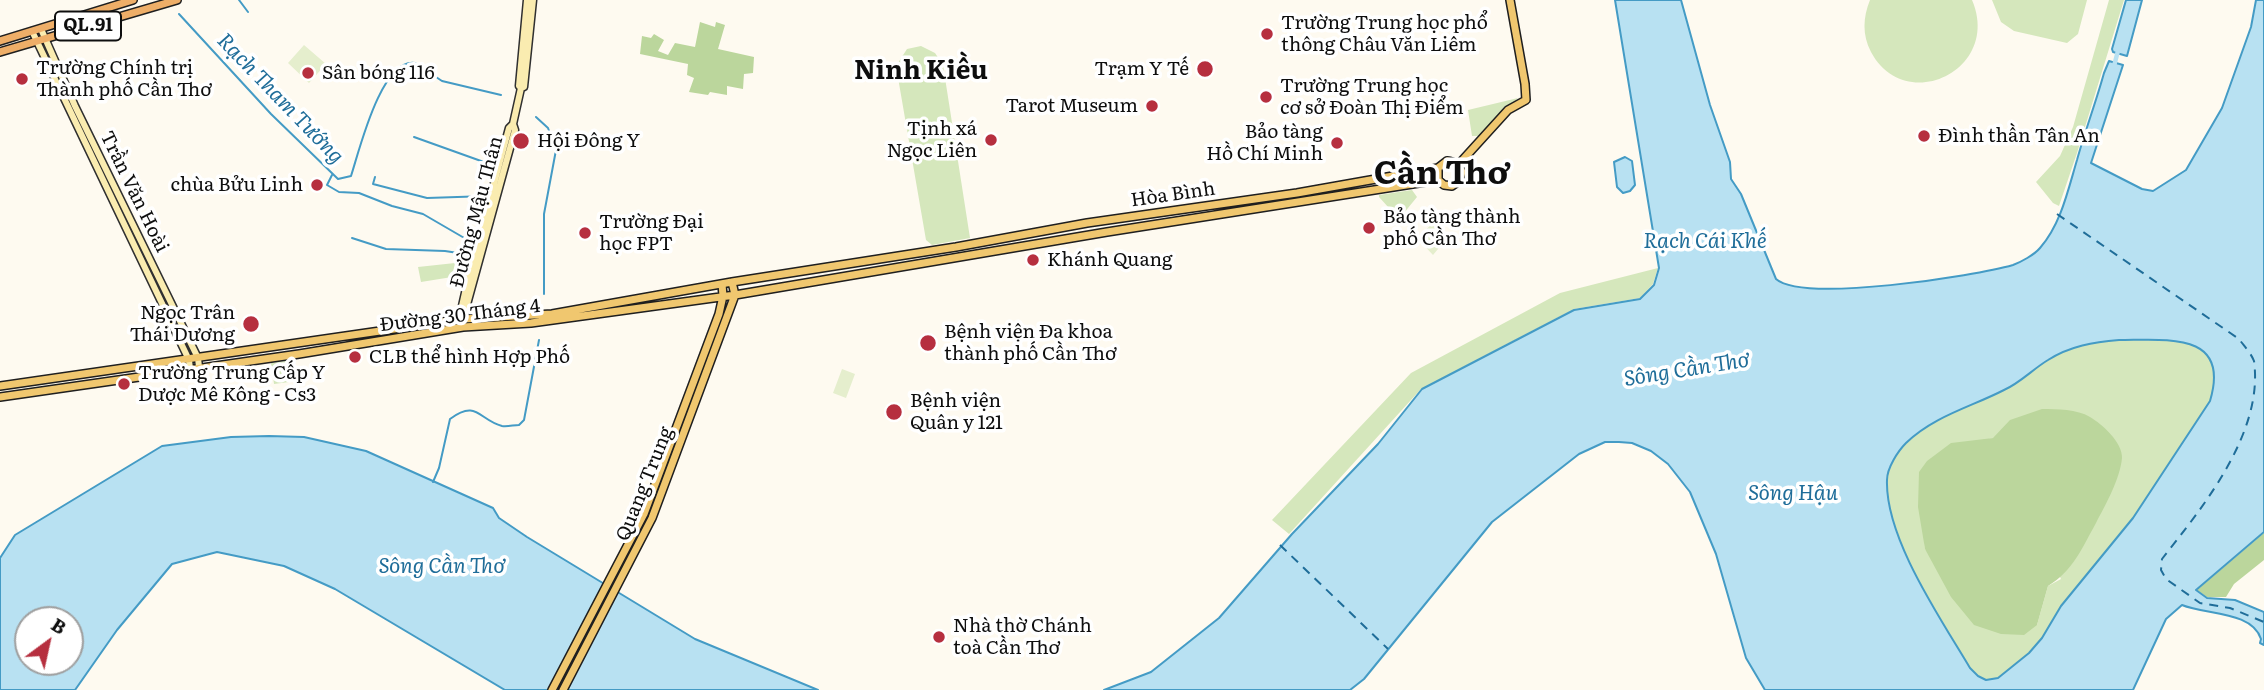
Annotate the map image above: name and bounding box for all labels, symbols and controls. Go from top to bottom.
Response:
road number: QL.91 [55,12,121,41]
place label: Trường Trung học phổ thông Châu Văn Liêm [1281,12,1488,56]
marker: Trường Trung học phổ thông Châu Văn Liêm [1259,26,1275,42]
water label: Rạch Tham Tướng [211,29,349,169]
district label: Ninh Kiều [854,55,988,87]
place label: Trường Chính trị Thành phố Cần Thơ [36,57,212,101]
place label: Trạm Y Tế [1094,58,1189,80]
marker: Trạm Y Tế [1195,59,1215,79]
place label: Sân bóng 116 [322,62,435,84]
marker: Sân bóng 116 [300,65,316,81]
marker: Trường Chính trị Thành phố Cần Thơ [14,71,30,87]
place label: Trường Trung học cơ sở Đoàn Thị Điểm [1280,75,1464,119]
marker: Trường Trung học cơ sở Đoàn Thị Điểm [1258,89,1274,105]
place label: Tarot Museum [1005,95,1138,117]
marker: Tarot Museum [1144,98,1160,114]
place label: Tịnh xá Ngọc Liên [887,118,977,162]
place label: Bảo tàng Hồ Chí Minh [1206,121,1323,165]
place label: Đình thần Tân An [1938,125,2100,147]
street label: Trần Văn Hoài [95,128,173,256]
marker: Đình thần Tân An [1916,128,1932,144]
place label: Hội Đông Y [537,130,640,152]
marker: Hội Đông Y [511,131,531,151]
marker: Tịnh xá Ngọc Liên [983,132,999,148]
street label: Đường Mậu Thân [446,134,508,290]
marker: Bảo tàng Hồ Chí Minh [1329,135,1345,151]
district label: Cần Thơ [1374,154,1510,194]
place label: chùa Bửu Linh [170,174,303,196]
marker: chùa Bửu Linh [309,177,325,193]
street label: Hòa Bình [1129,178,1217,212]
place label: Bảo tàng thành phố Cần Thơ [1383,206,1521,250]
place label: Trường Đại học FPT [599,211,704,255]
marker: Bảo tàng thành phố Cần Thơ [1361,220,1377,236]
marker: Trường Đại học FPT [577,225,593,241]
water label: Rạch Cái Khế [1643,229,1767,255]
place label: Khánh Quang [1047,249,1173,271]
marker: Khánh Quang [1025,252,1041,268]
street label: Đường 30 Tháng 4 [378,295,542,337]
place label: Ngọc Trân Thái Dương [130,302,235,346]
marker: Ngọc Trân Thái Dương [241,314,261,334]
place label: Bệnh viện Đa khoa thành phố Cần Thơ [944,321,1117,365]
marker: Bệnh viện Đa khoa thành phố Cần Thơ [918,333,938,353]
place label: CLB thể hình Hợp Phố [369,346,570,368]
water label: Sông Cần Thơ [1622,348,1752,392]
marker: CLB thể hình Hợp Phố [347,349,363,365]
place label: Trường Trung Cấp Y Dược Mê Kông - Cs3 [138,362,325,406]
marker: Trường Trung Cấp Y Dược Mê Kông - Cs3 [116,376,132,392]
place label: Bệnh viện Quân y 121 [910,390,1003,434]
marker: Bệnh viện Quân y 121 [884,402,904,422]
street label: Quang Trung [612,424,678,544]
water label: Sông Hậu [1748,481,1838,507]
water label: Sông Cần Thơ [379,554,505,580]
north arrow [14,606,84,676]
text: B [46,610,72,640]
place label: Nhà thờ Chánh toà Cần Thơ [953,615,1092,659]
marker: Nhà thờ Chánh toà Cần Thơ [931,629,947,645]

